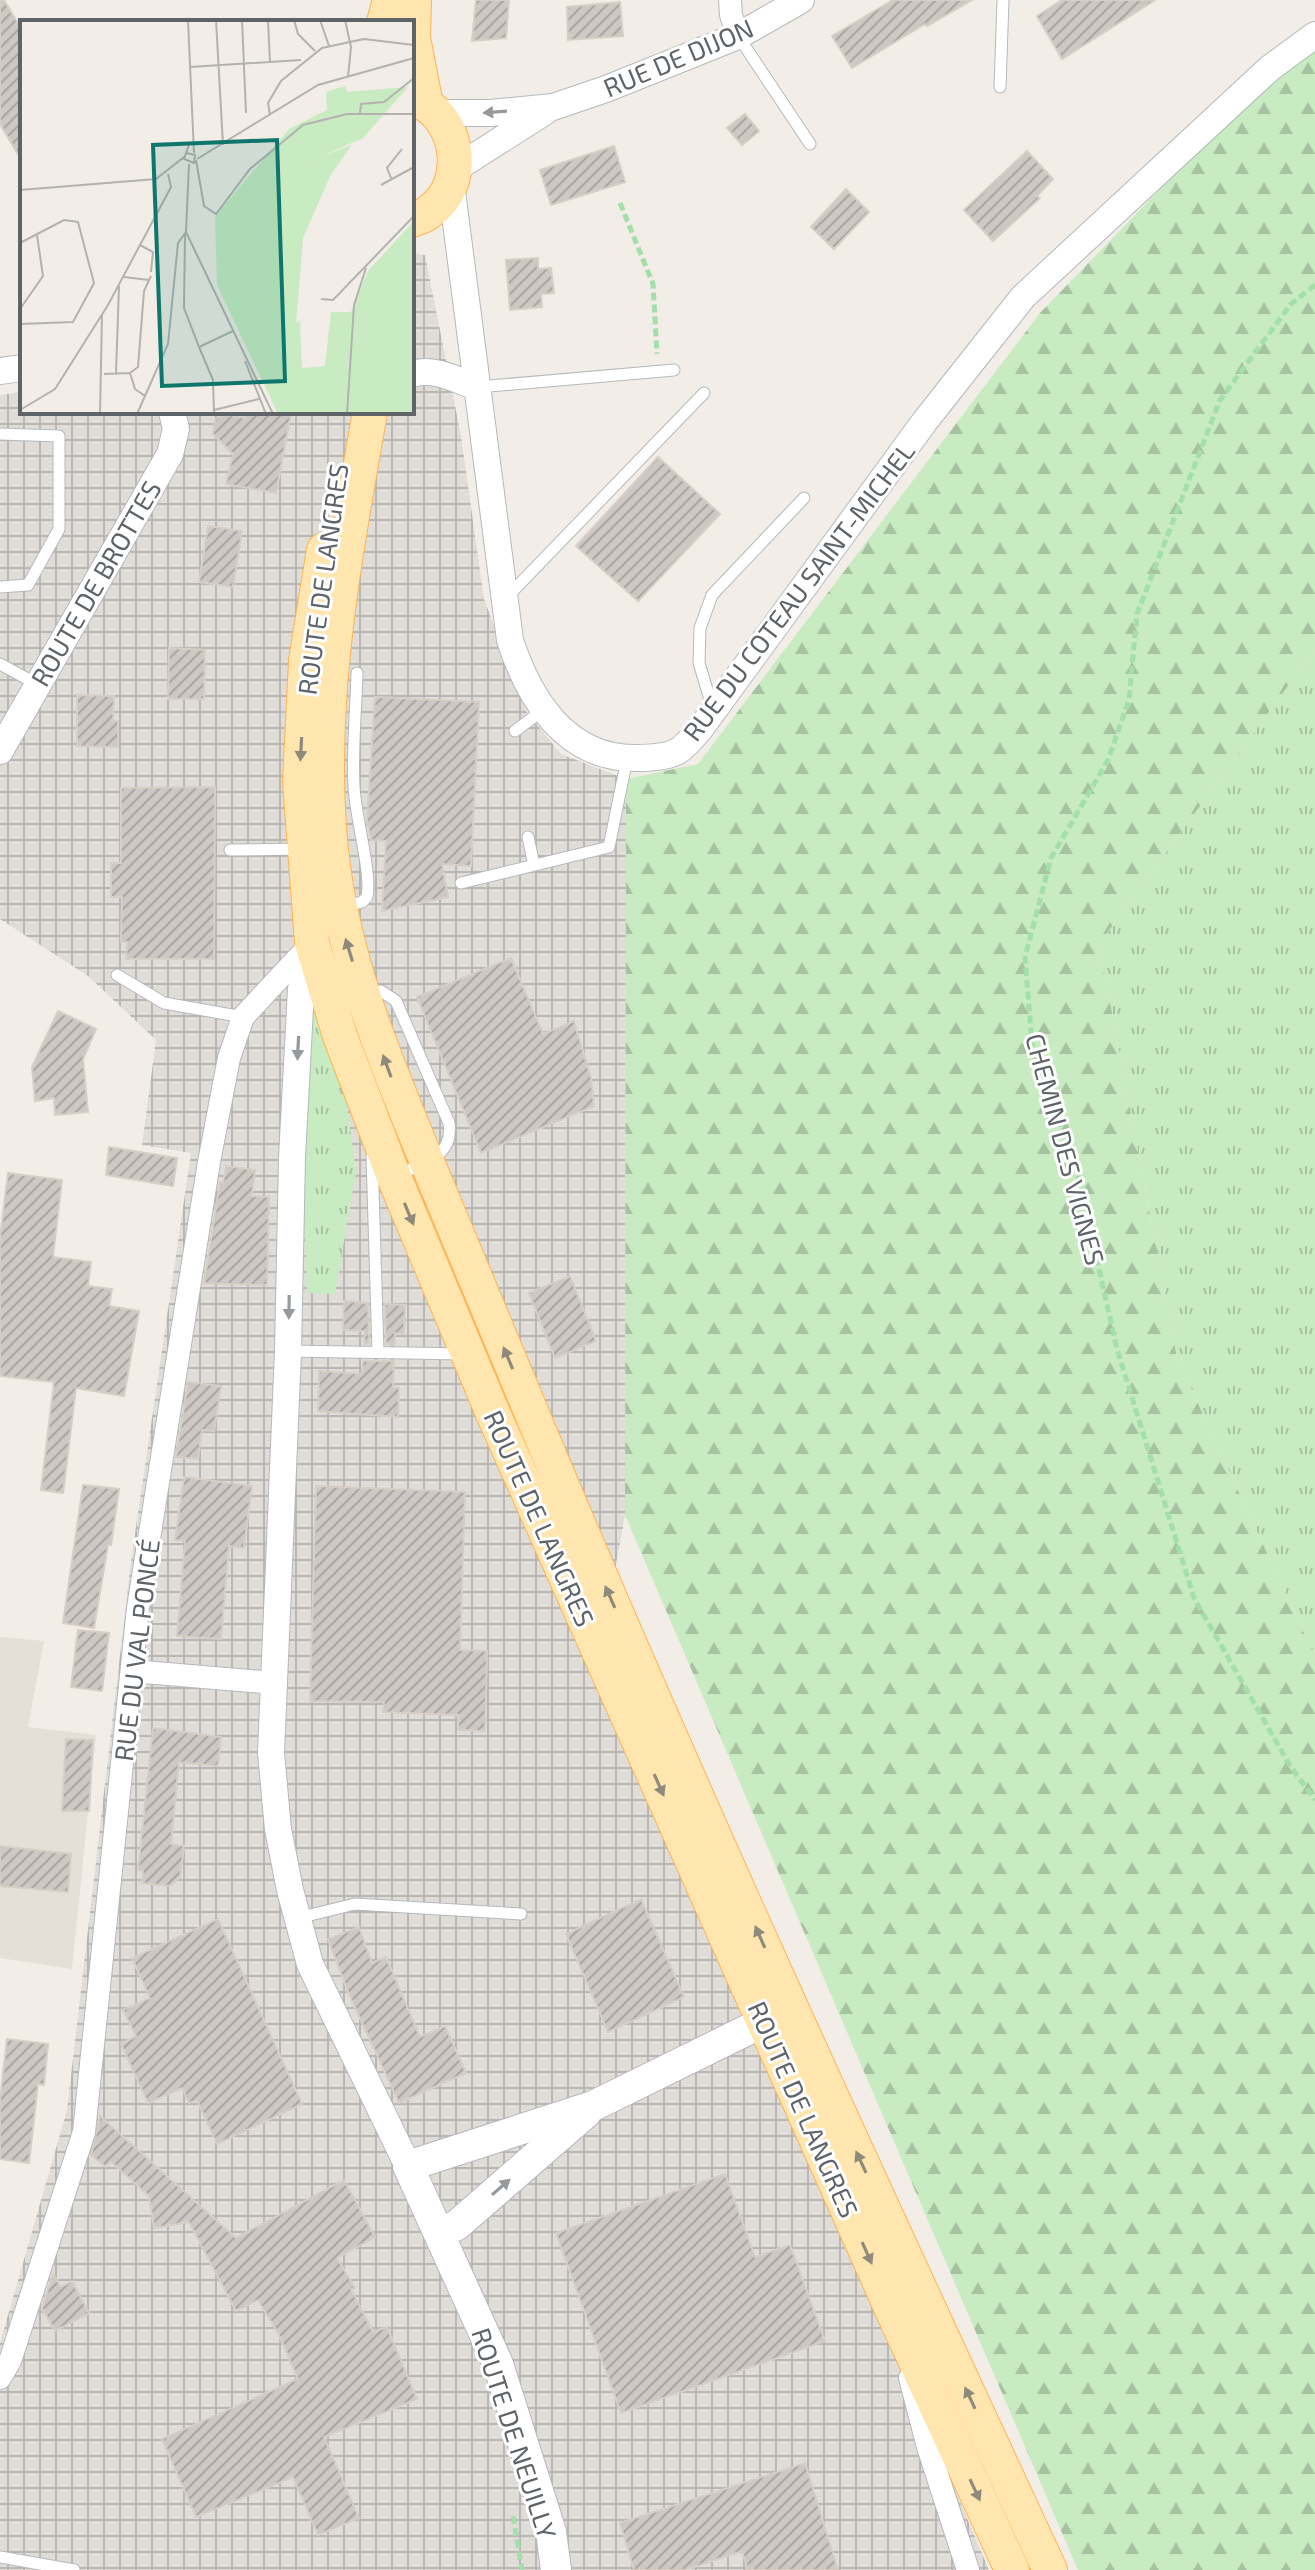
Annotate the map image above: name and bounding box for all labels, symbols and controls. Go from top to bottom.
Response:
street label: RUE DE DIJON [598,11,758,103]
inset map [20,20,414,414]
one-way arrow [482,106,507,119]
street label: RUE DU COTEAU SAINT-MICHEL [676,436,920,746]
street label: ROUTE DE LANGRES [290,461,354,697]
street label: ROUTE DE BROTTES [23,475,167,691]
one-way arrow [294,737,307,762]
one-way arrow [342,938,355,962]
street label: CHEMIN DES VIGNES [1020,1030,1112,1268]
one-way arrow [291,1036,304,1061]
one-way arrow [380,1054,393,1078]
one-way arrow [403,1202,416,1225]
one-way arrow [283,1295,295,1320]
one-way arrow [502,1346,515,1370]
street label: ROUTE DE LANGRES [478,1405,602,1631]
street label: RUE DU VAL PONCÉ [107,1537,165,1763]
one-way arrow [603,1585,617,1609]
one-way arrow [653,1773,666,1797]
one-way arrow [753,1926,766,1949]
street label: ROUTE DE LANGRES [742,1996,866,2222]
one-way arrow [854,2150,867,2173]
one-way arrow [491,2179,511,2196]
one-way arrow [860,2241,874,2265]
street label: ROUTE DE NEUILLY [466,2324,564,2543]
one-way arrow [963,2386,977,2409]
one-way arrow [968,2478,982,2501]

